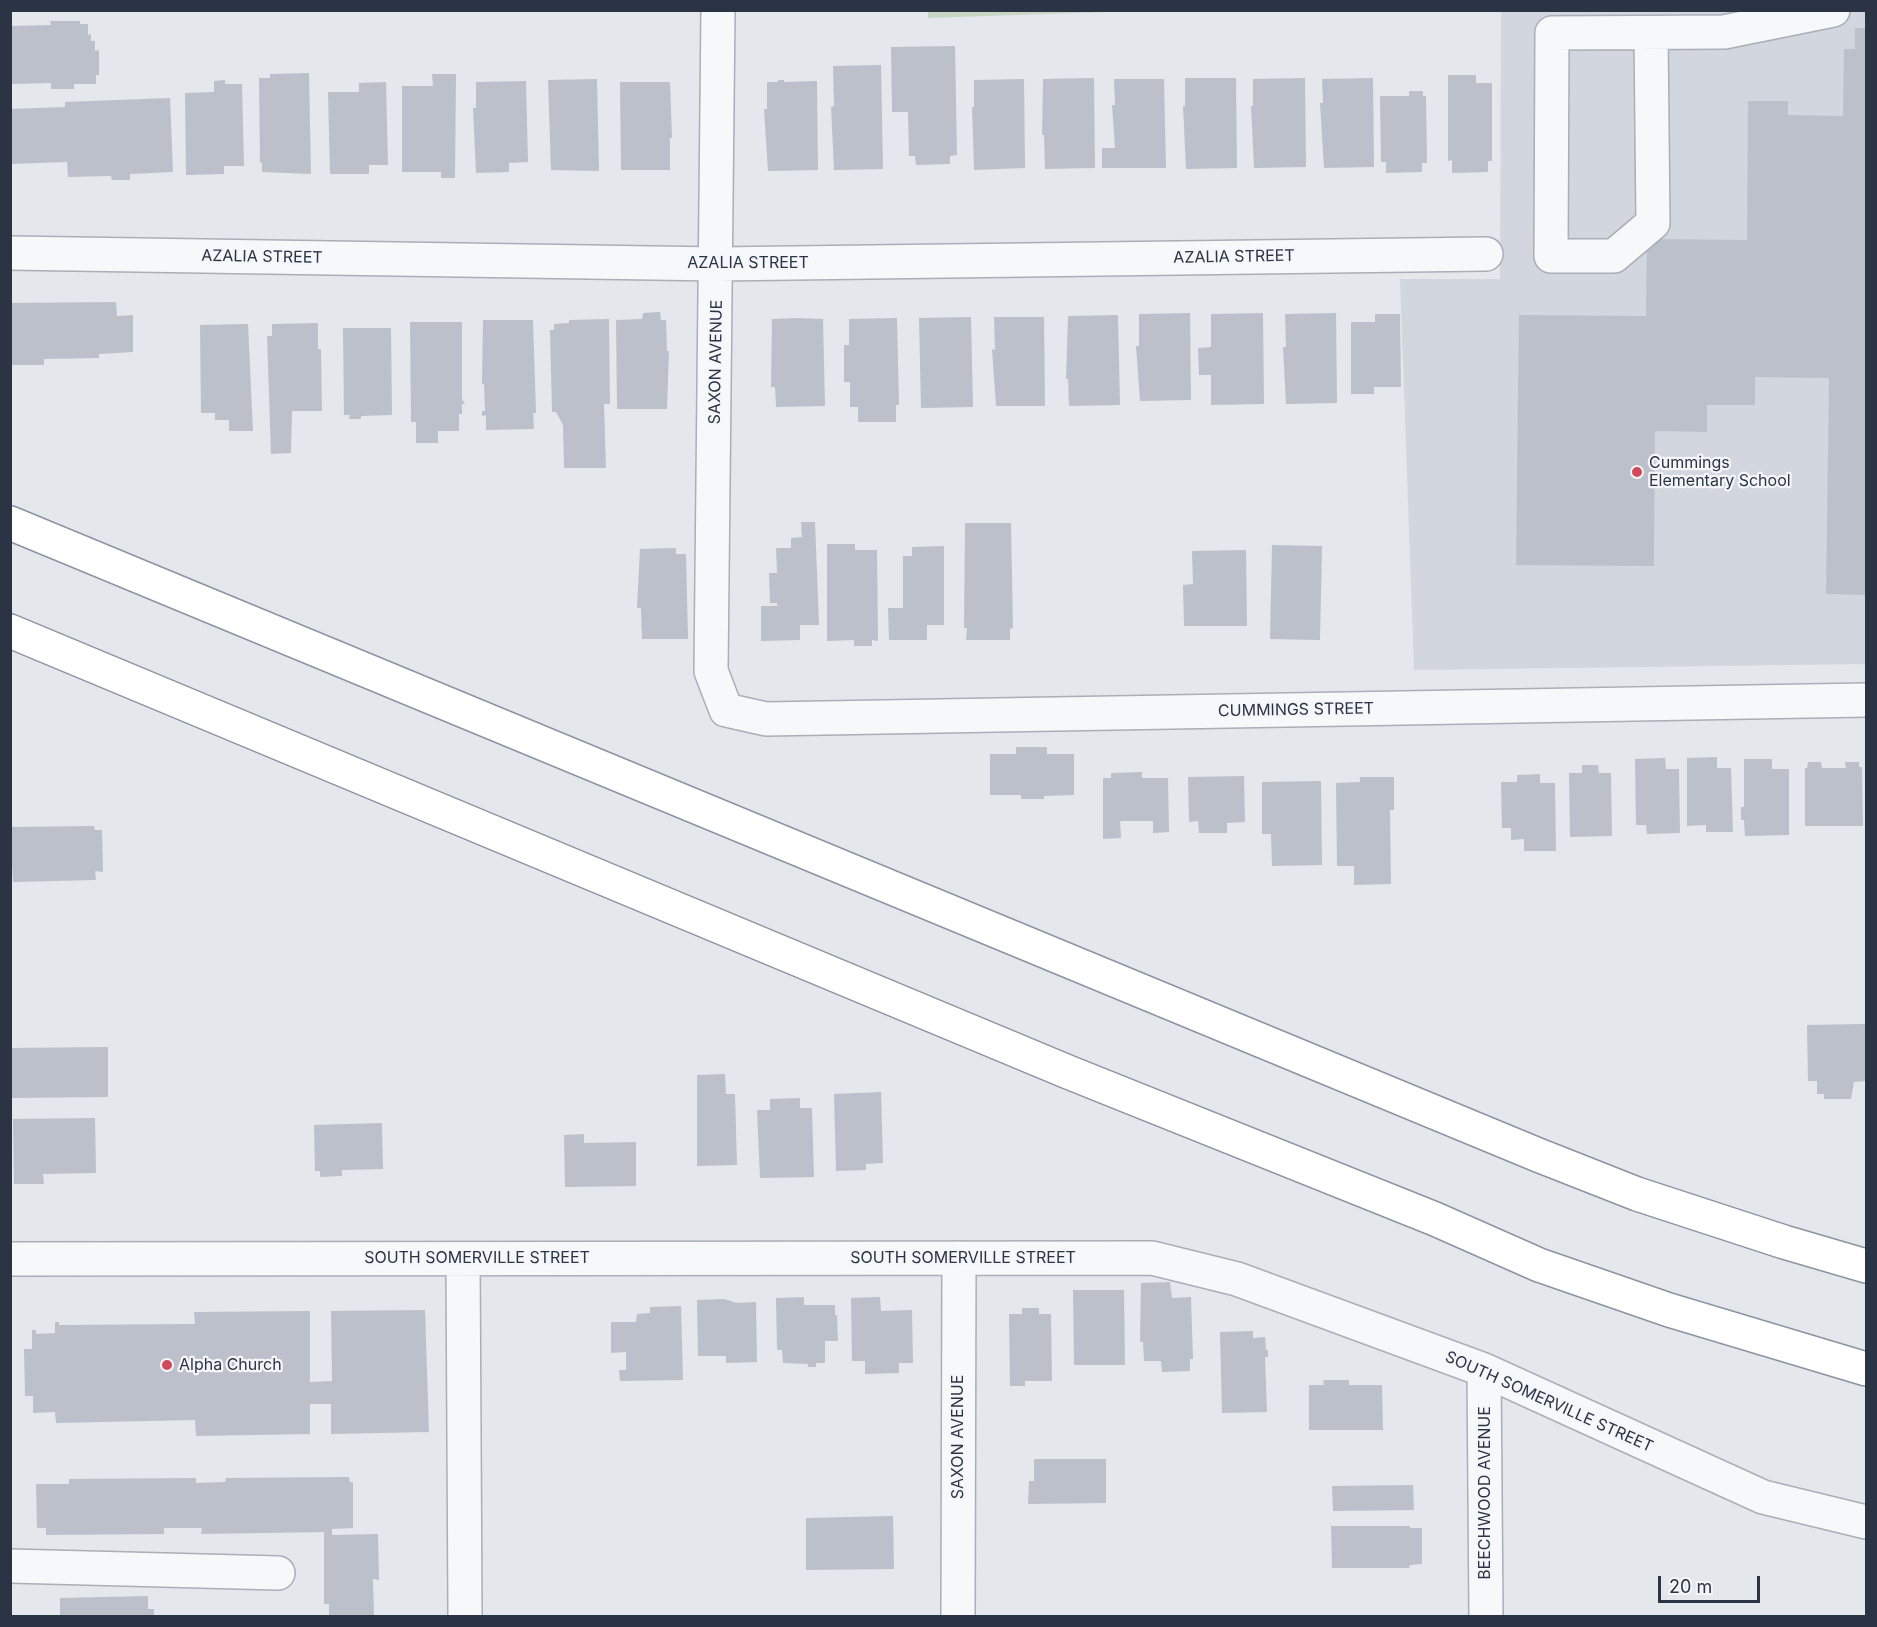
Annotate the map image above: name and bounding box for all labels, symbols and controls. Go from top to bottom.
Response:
street label: AZALIA STREET [201,246,323,268]
street label: AZALIA STREET [1173,246,1295,268]
street label: AZALIA STREET [687,253,809,273]
street label: SAXON AVENUE [705,300,727,424]
place label: Cummings Elementary School [1649,453,1791,491]
marker: Cummings Elementary School [1630,465,1644,479]
street label: CUMMINGS STREET [1218,699,1374,721]
street label: SOUTH SOMERVILLE STREET [364,1248,590,1268]
street label: SOUTH SOMERVILLE STREET [850,1248,1076,1268]
street label: SOUTH SOMERVILLE STREET [1442,1347,1656,1457]
place label: Alpha Church [179,1355,282,1375]
marker: Alpha Church [160,1358,174,1372]
street label: SAXON AVENUE [948,1375,968,1499]
street label: BEECHWOOD AVENUE [1475,1406,1495,1580]
scale bar [1661,1564,1763,1602]
text: 20 m [1669,1576,1712,1597]

